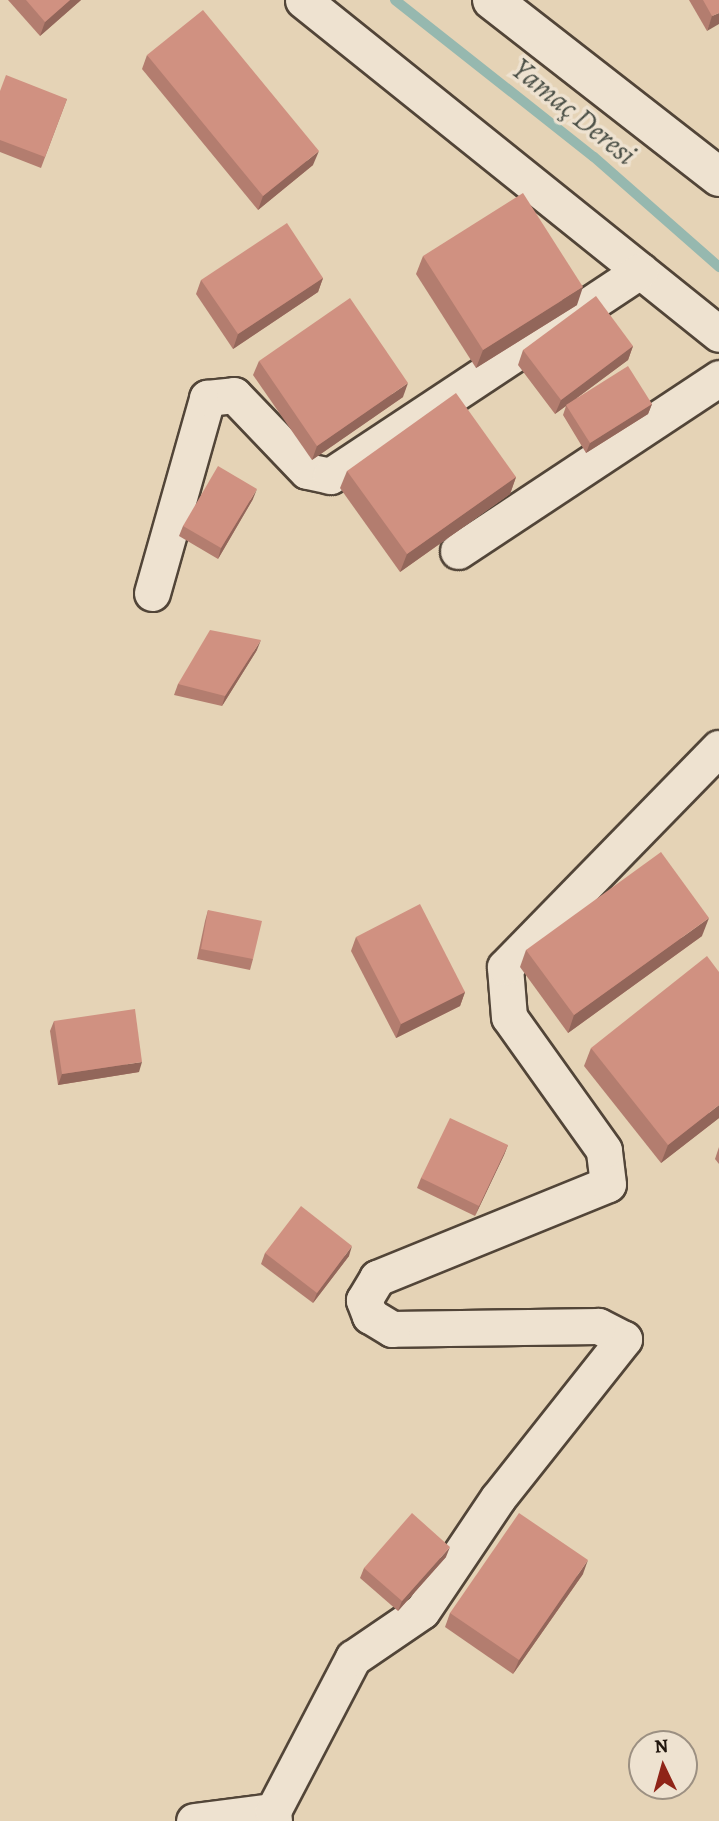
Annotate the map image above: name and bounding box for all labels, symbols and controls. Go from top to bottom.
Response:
water label: Yamaç Deresi [505,51,643,173]
north arrow [628,1730,698,1800]
text: N [653,1733,669,1760]

